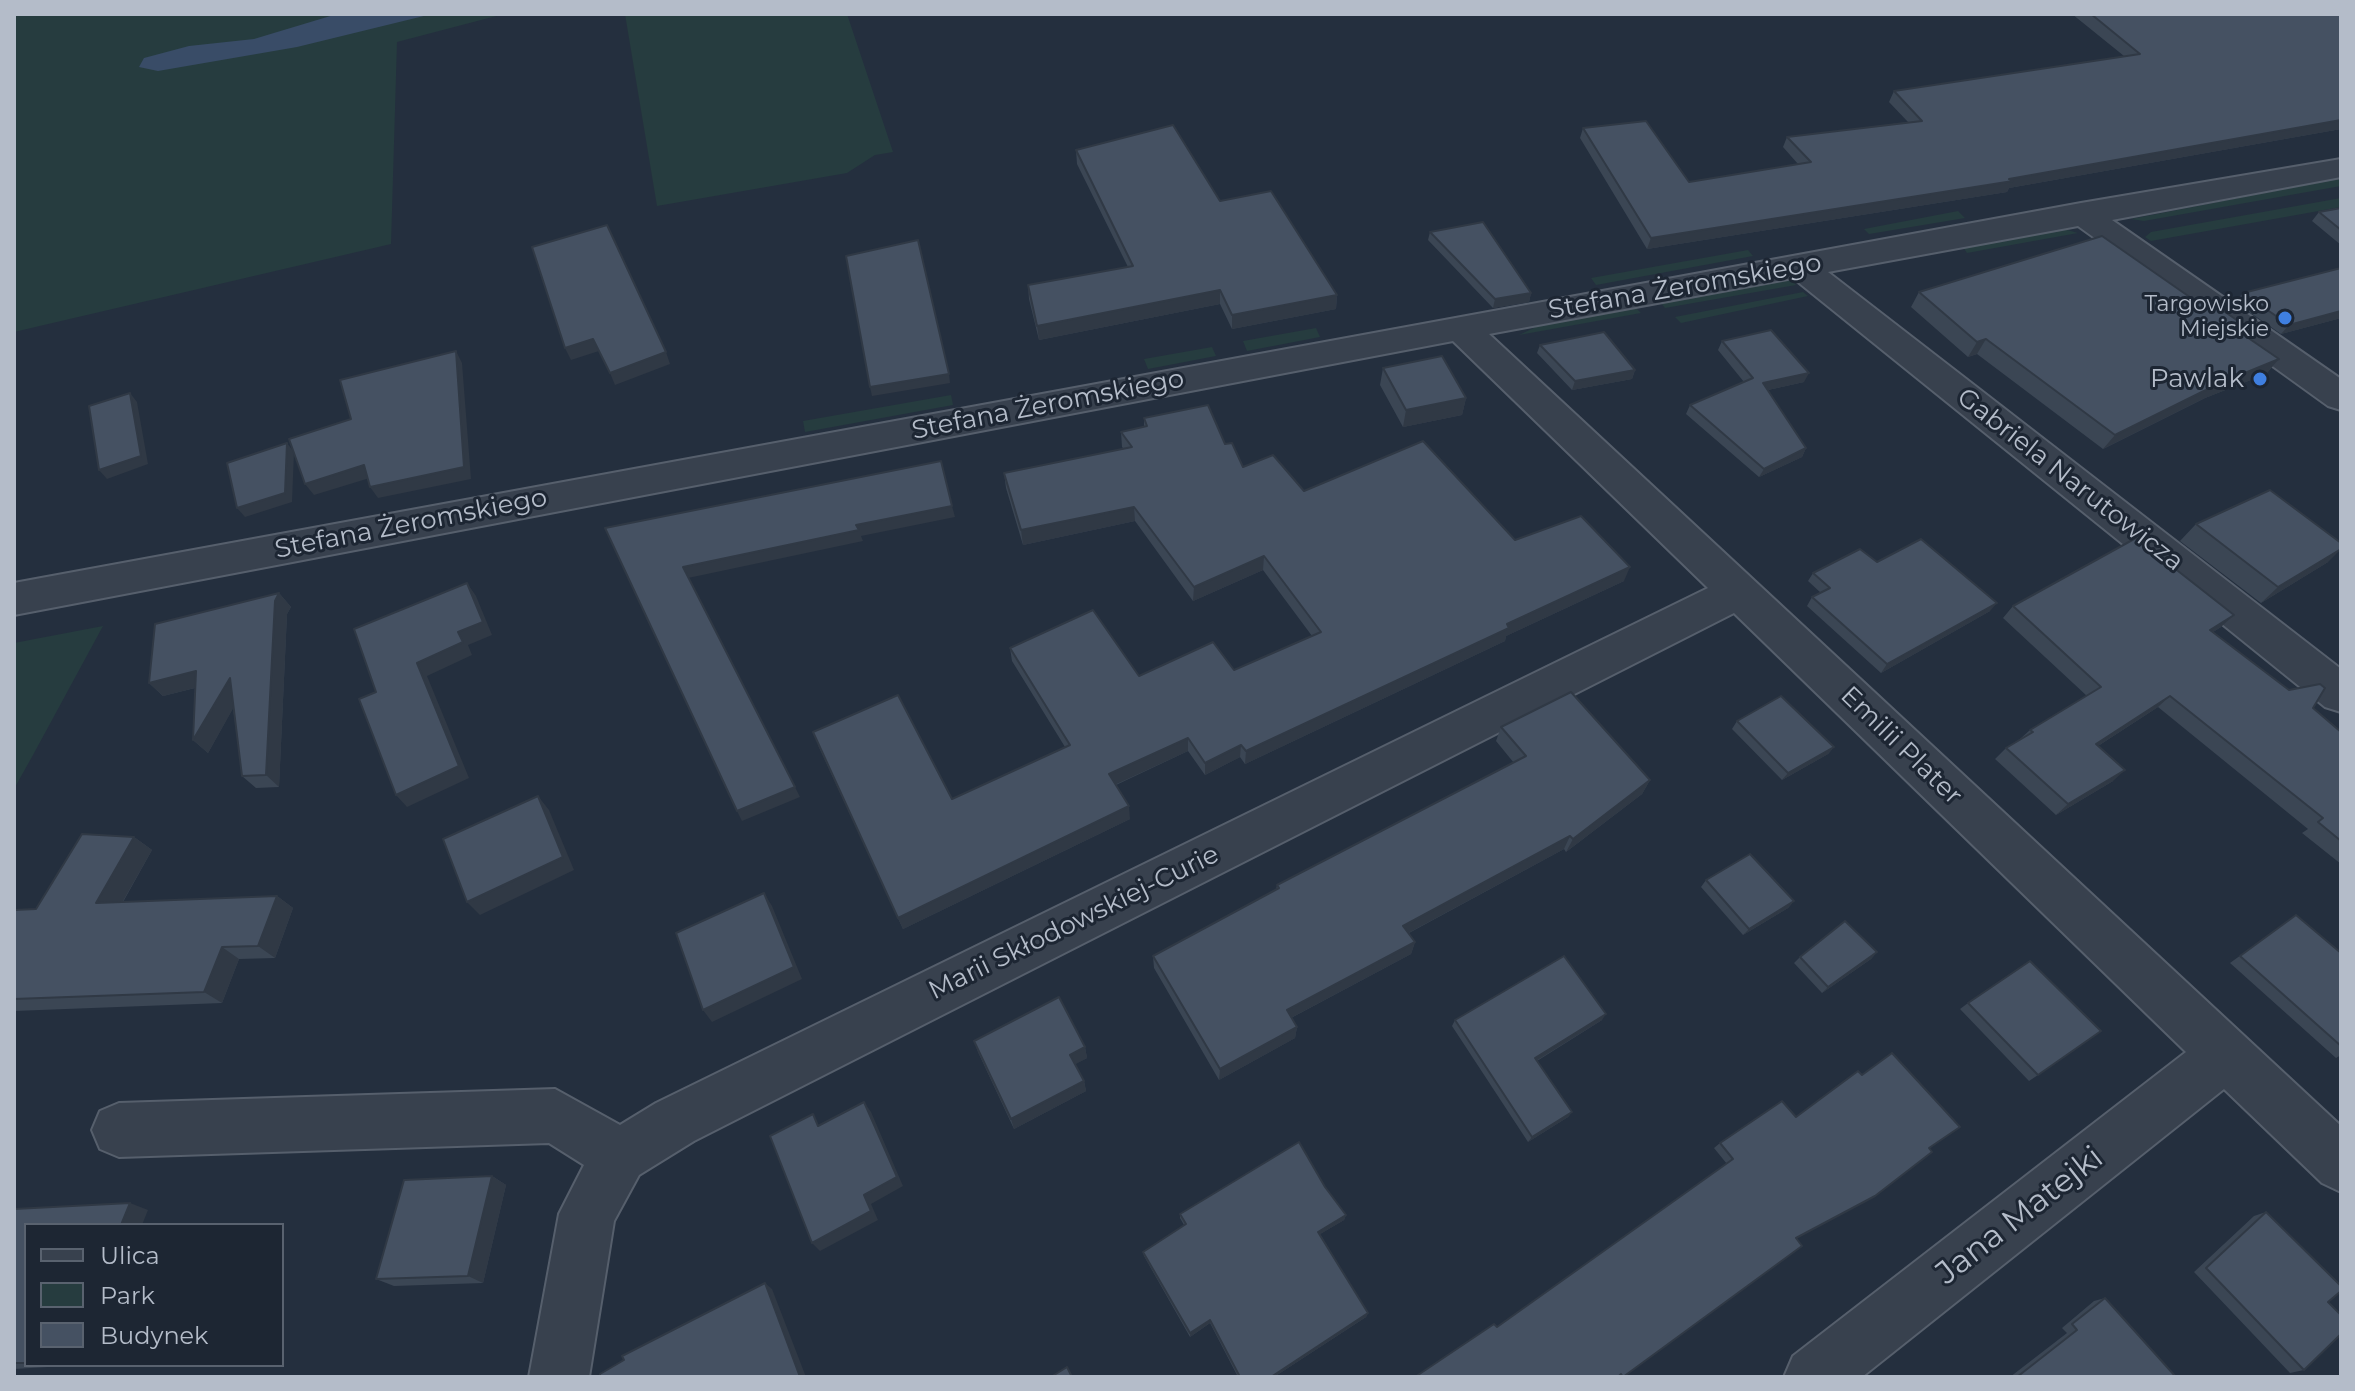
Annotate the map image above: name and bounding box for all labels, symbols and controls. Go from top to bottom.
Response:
street label: Stefana Żeromskiego [1546,248,1824,326]
place label: Targowisko Miejskie [2144,292,2269,344]
marker: Targowisko Miejskie [2276,309,2294,327]
street label: Stefana Żeromskiego [909,363,1187,447]
place label: Pawlak [2150,363,2244,395]
marker: Pawlak [2251,370,2269,388]
street label: Gabriela Narutowicza [1951,382,2189,578]
street label: Stefana Żeromskiego [272,482,550,566]
street label: Emilii Plater [1834,680,1968,812]
street label: Marii Skłodowskiej-Curie [924,839,1224,1007]
street label: Jana Matejki [1929,1139,2111,1293]
legend [24,1223,284,1367]
text: Ulica [100,1241,160,1270]
text: Park [100,1281,155,1310]
text: Budynek [100,1321,208,1350]

